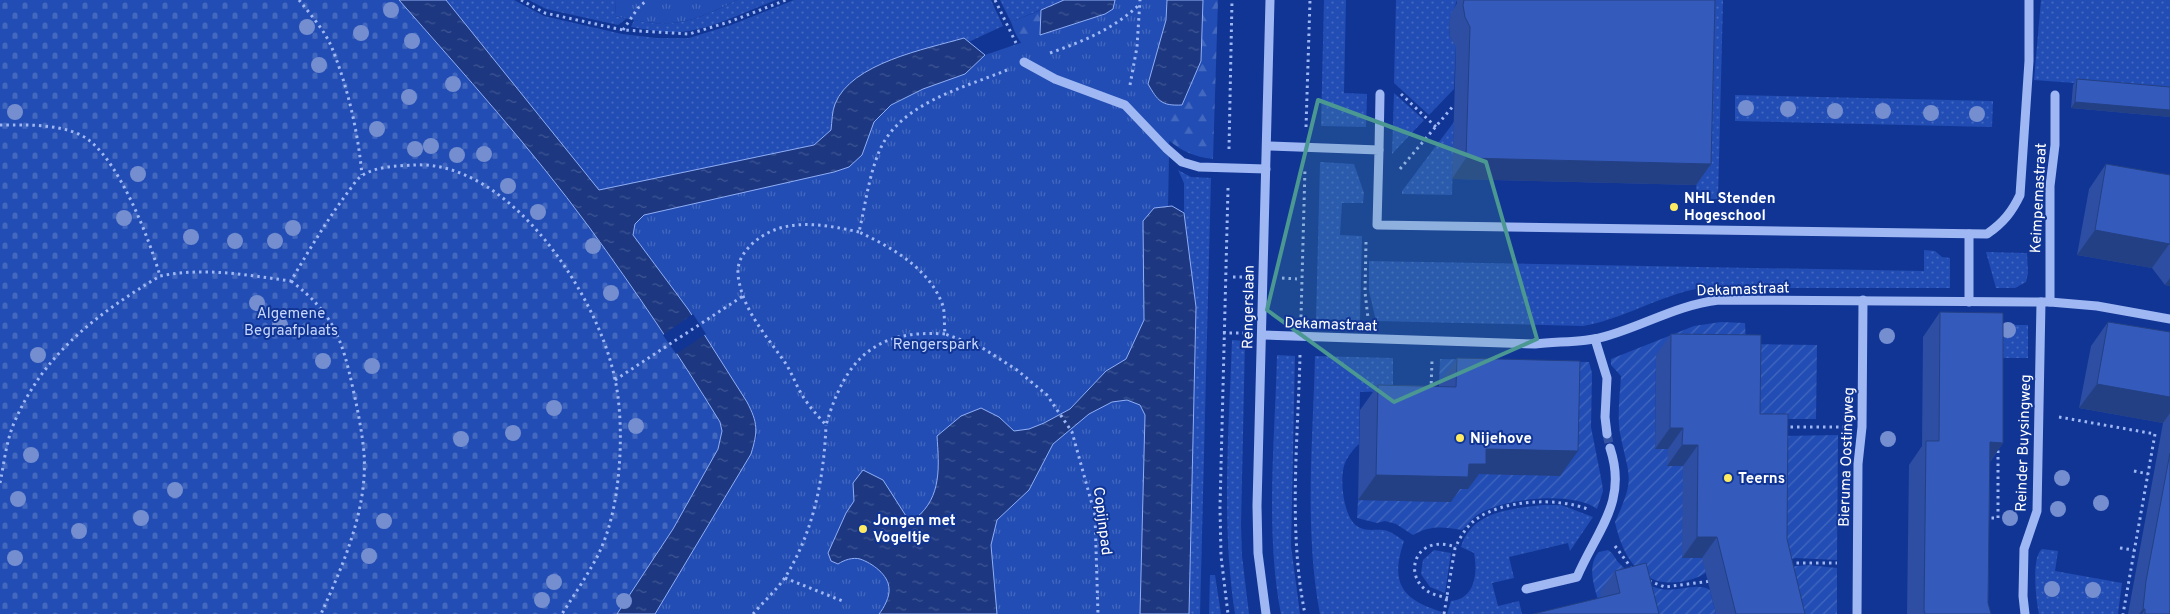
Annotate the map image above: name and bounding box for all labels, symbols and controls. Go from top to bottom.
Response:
street label: Keimpemastraat [2027,142,2052,254]
place label: NHL Stenden Hogeschool [1684,190,1776,226]
marker: NHL Stenden Hogeschool [1668,201,1680,213]
street label: Rengerslaan [1239,265,1260,349]
street label: Dekamastraat [1696,279,1790,302]
park label: Algemene Begraafplaats [244,305,338,341]
street label: Dekamastraat [1284,314,1378,337]
park label: Rengerspark [893,336,979,355]
street label: Reinder Buysingweg [2013,374,2036,512]
street label: Bieruma Oostingweg [1836,387,1859,527]
place label: Nijehove [1470,430,1532,449]
marker: Nijehove [1454,432,1466,444]
place label: Teerns [1738,470,1785,489]
marker: Teerns [1722,472,1734,484]
street label: Copijnpad [1088,486,1115,556]
place label: Jongen met Vogeltje [873,512,956,548]
marker: Jongen met Vogeltje [857,523,869,535]

